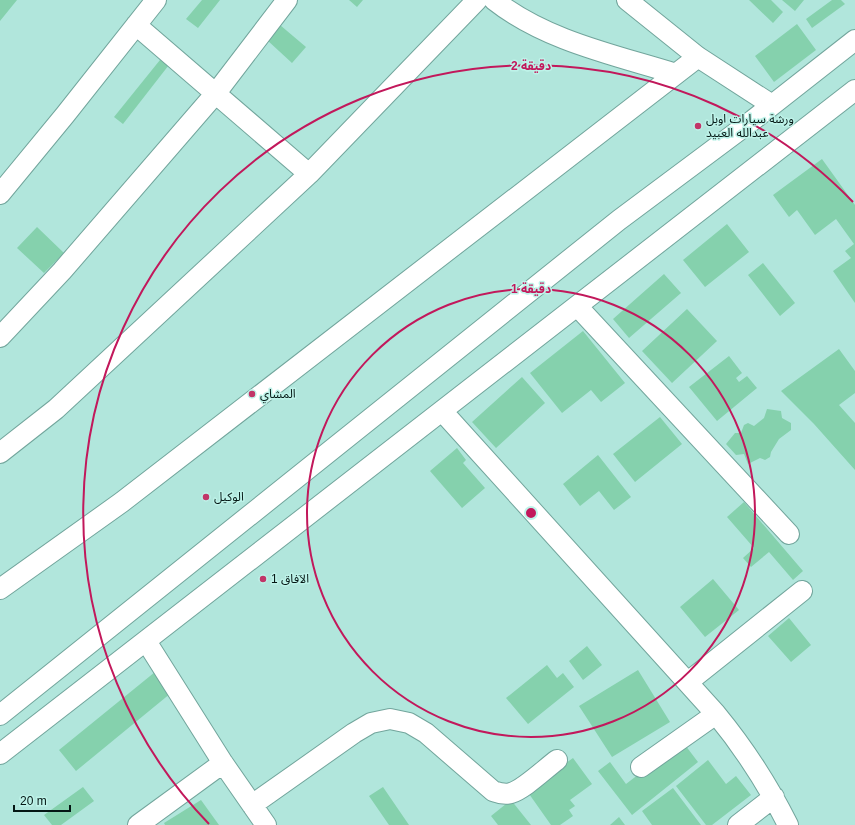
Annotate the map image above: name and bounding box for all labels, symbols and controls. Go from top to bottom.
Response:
text: 2 دقيقة [511,59,551,73]
place label: ورشة سيارات اوبل عبدالله العبيد [706,112,794,140]
marker: ورشة سيارات اوبل عبدالله العبيد [693,121,703,131]
text: 1 دقيقة [511,282,551,296]
place label: المشاي [260,387,296,404]
marker: المشاي [247,389,257,399]
place label: الوكيل [214,490,244,504]
marker: الوكيل [201,492,211,502]
centre of rings [524,506,538,520]
place label: الآفاق 1 [271,572,309,586]
marker: الآفاق 1 [258,574,268,584]
scale bar [14,787,70,813]
text: 20 m [20,794,47,808]

